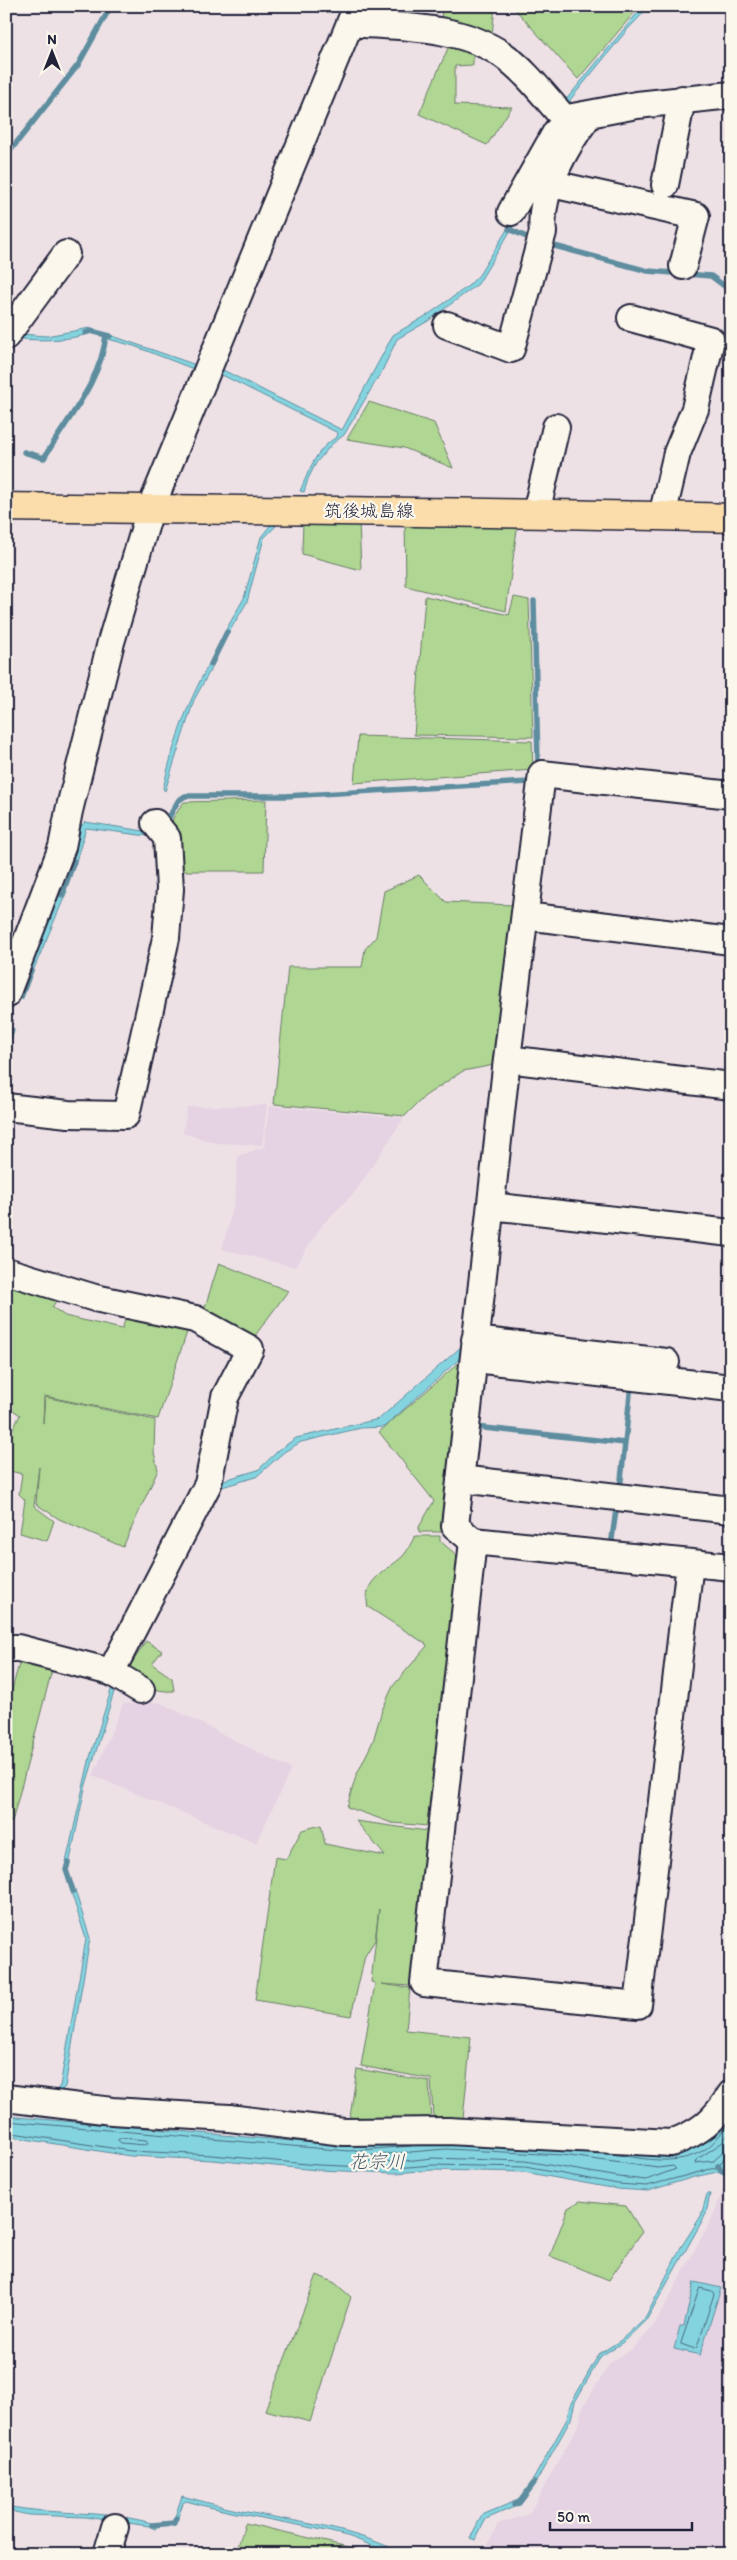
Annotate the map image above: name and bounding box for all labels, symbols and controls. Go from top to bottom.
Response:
north arrow [28,28,78,78]
text: N [47,31,57,48]
street label: 筑後城島線 [324,500,414,522]
water label: 花宗川 [348,2150,406,2173]
scale bar [550,2500,692,2532]
text: 50 m [557,2508,590,2526]

